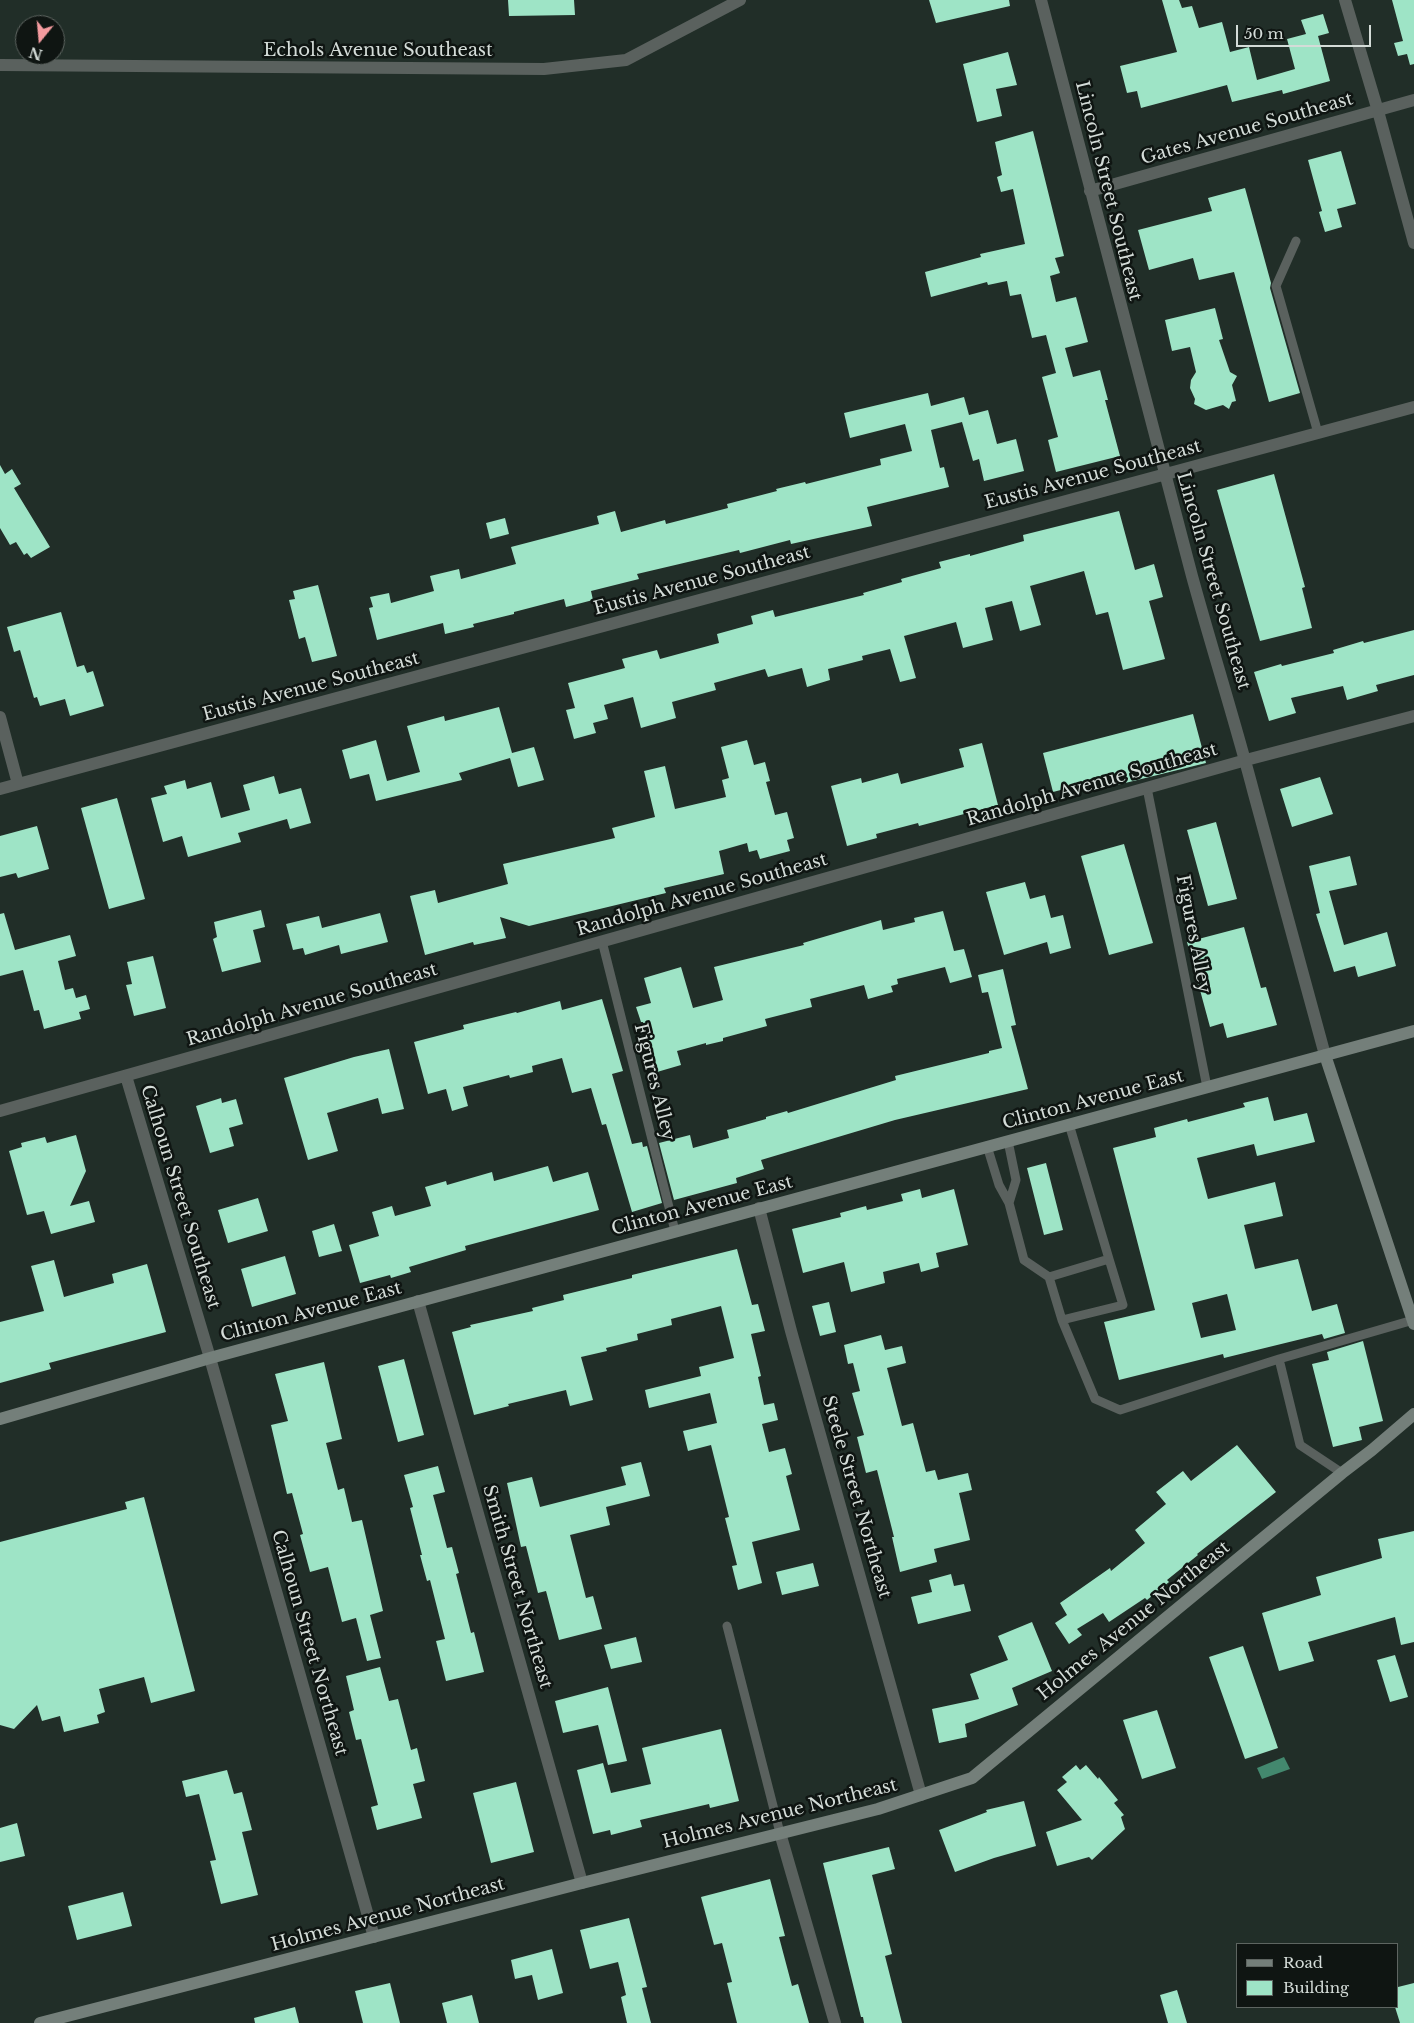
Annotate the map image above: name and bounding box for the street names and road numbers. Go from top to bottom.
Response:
street label: Echols Avenue Southeast [263,40,493,62]
street label: Lincoln Street Southeast [1070,79,1146,303]
street label: Gates Avenue Southeast [1138,88,1356,170]
street label: Eustis Avenue Southeast [982,436,1204,514]
street label: Lincoln Street Southeast [1172,470,1254,692]
street label: Eustis Avenue Southeast [591,542,813,620]
street label: Eustis Avenue Southeast [200,648,422,726]
street label: Randolph Avenue Southeast [964,739,1220,831]
street label: Randolph Avenue Southeast [574,849,830,941]
street label: Figures Alley [1171,873,1215,995]
street label: Randolph Avenue Southeast [184,959,440,1051]
street label: Figures Alley [629,1021,679,1143]
street label: Clinton Avenue East [1000,1065,1186,1135]
street label: Calhoun Street Southeast [136,1082,224,1312]
street label: Clinton Avenue East [609,1171,795,1241]
street label: Clinton Avenue East [218,1277,404,1347]
street label: Steele Street Northeast [817,1393,895,1601]
street label: Smith Street Northeast [478,1483,556,1691]
street label: Calhoun Street Northeast [266,1528,352,1758]
street label: Holmes Avenue Northeast [1034,1537,1234,1705]
street label: Holmes Avenue Northeast [660,1774,900,1854]
street label: Holmes Avenue Northeast [269,1873,507,1957]

